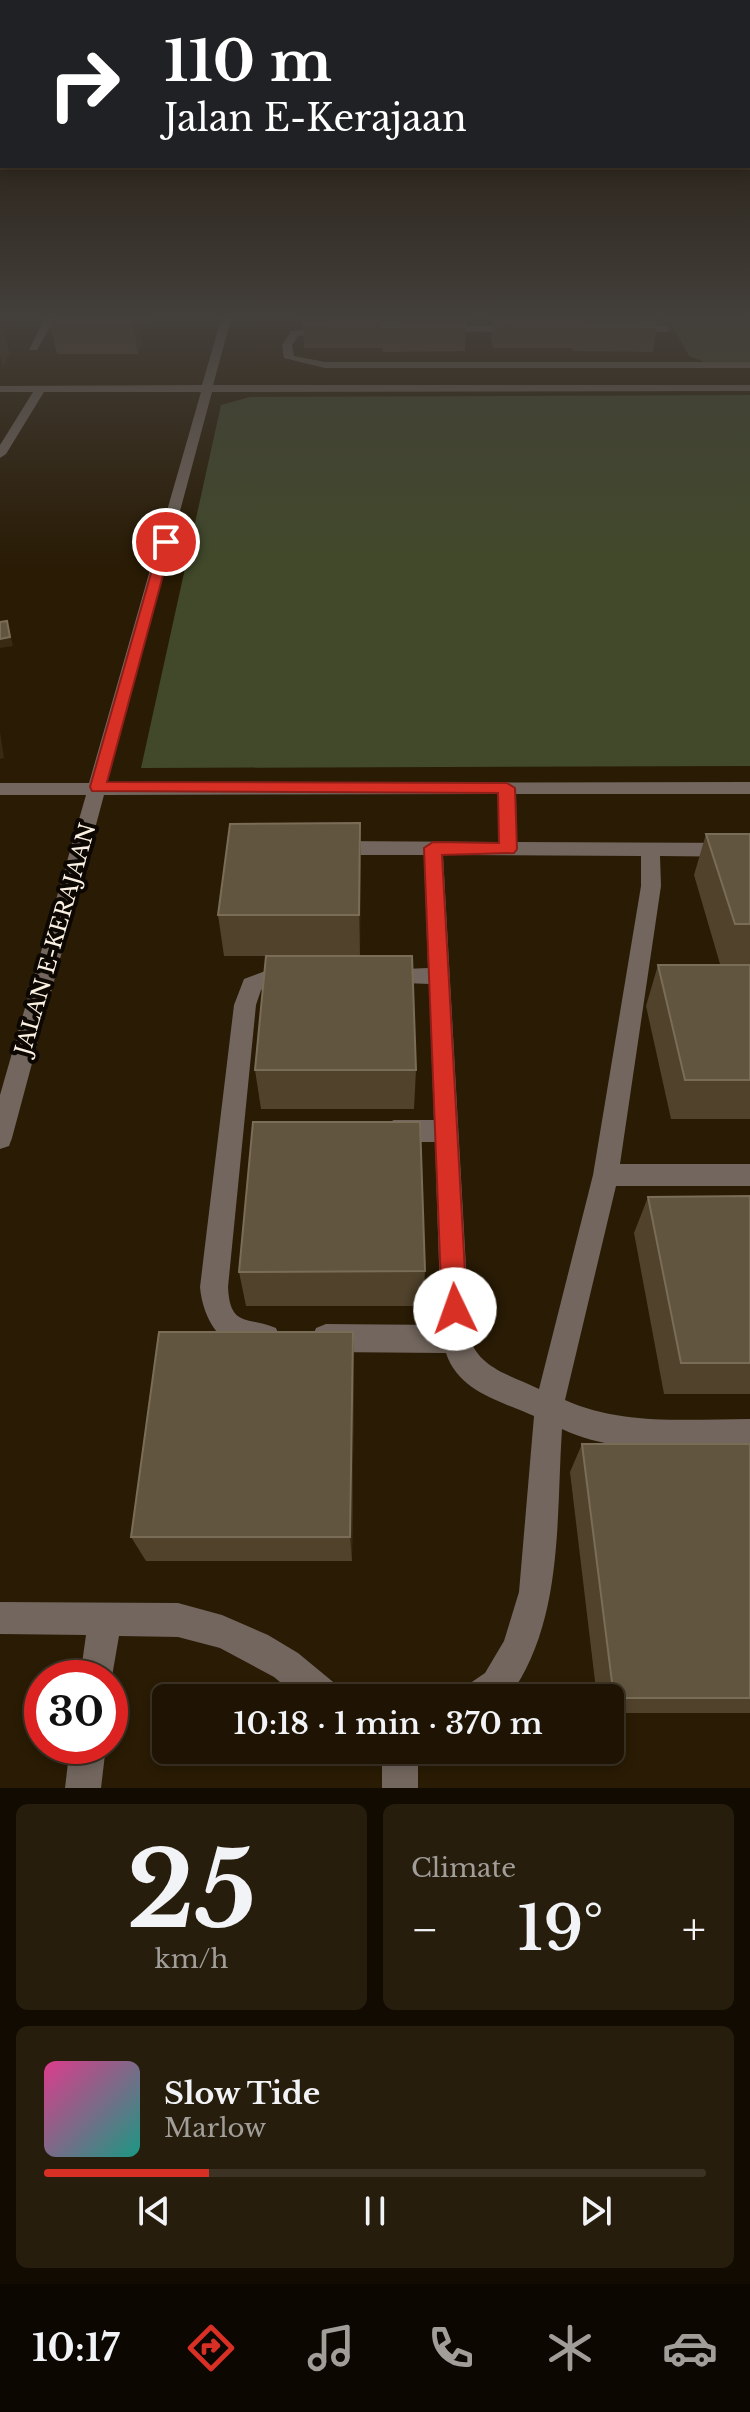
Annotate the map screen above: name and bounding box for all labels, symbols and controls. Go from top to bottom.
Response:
text: 110 m [164,27,332,96]
icon: right [32,32,136,136]
text: Jalan E-Kerajaan [164,96,467,141]
pin [132,508,200,576]
icon: arrive [144,520,188,564]
street label: JALAN E-KERAJAAN [9,820,102,1061]
position arrow [413,1267,497,1351]
speed limit sign: 30 [24,1660,128,1764]
text: 10:18 · 1 min · 370 m [233,1705,543,1742]
text: 25 [127,1826,256,1955]
text: Climate [411,1852,516,1884]
text: 19° [517,1892,604,1966]
text: − [411,1902,439,1957]
text: + [682,1902,706,1957]
text: km/h [155,1943,228,1975]
text: Slow Tide [164,2075,320,2112]
text: Marlow [164,2112,266,2144]
icon: previous [132,2189,176,2233]
icon: pause [353,2189,397,2233]
icon: next [574,2189,618,2233]
icon: directions [183,2320,239,2376]
icon: music [303,2320,359,2376]
icon: phone [423,2320,479,2376]
icon: climate [542,2320,598,2376]
icon: car [662,2320,718,2376]
text: 10:17 [32,2326,119,2371]

